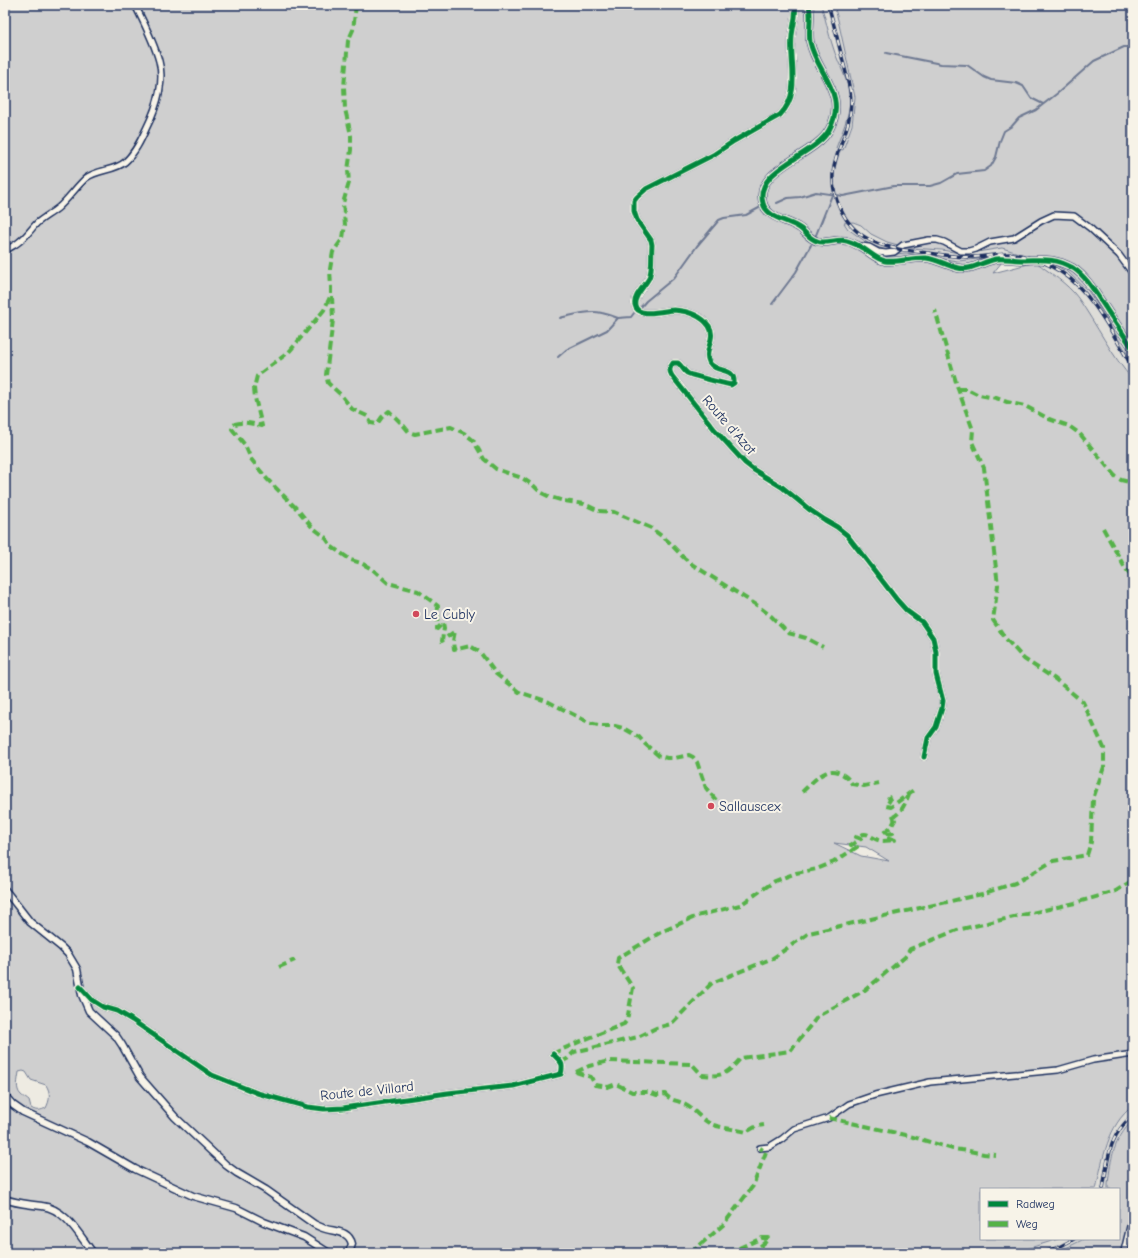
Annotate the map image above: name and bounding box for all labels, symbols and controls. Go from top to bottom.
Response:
street label: Route d'Azot [699,392,760,459]
place label: Le Cubly [424,606,476,623]
marker: Le Cubly [411,609,421,619]
place label: Sallauscex [719,798,781,815]
marker: Sallauscex [706,801,716,811]
street label: Route de Villard [320,1078,414,1104]
legend [980,1188,1120,1240]
text: Radweg [1016,1197,1055,1211]
text: Weg [1016,1217,1038,1231]

